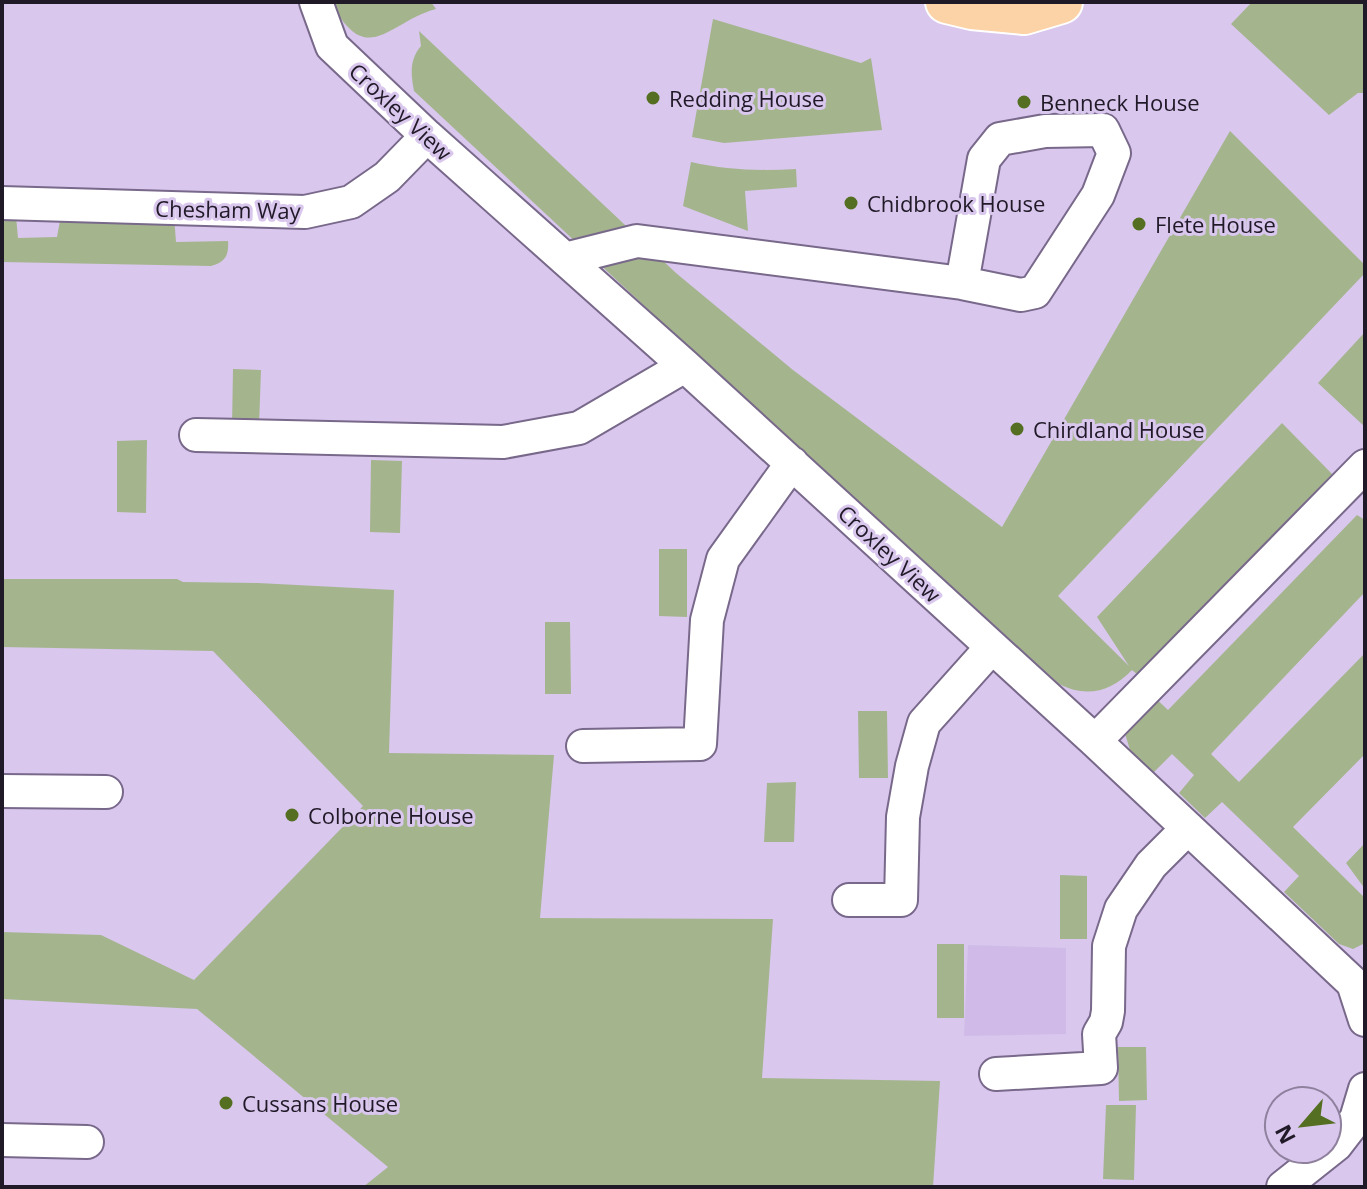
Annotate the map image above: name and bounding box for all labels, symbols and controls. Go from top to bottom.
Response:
street label: Croxley View [343,56,459,166]
place label: Redding House [669,83,824,113]
place label: Benneck House [1040,87,1200,117]
marker: Redding House [644,89,662,107]
marker: Benneck House [1015,93,1033,111]
place label: Chidbrook House [867,188,1045,218]
street label: Chesham Way [155,193,302,225]
marker: Chidbrook House [842,194,860,212]
place label: Flete House [1155,209,1276,239]
marker: Flete House [1130,215,1148,233]
place label: Chirdland House [1033,414,1205,444]
marker: Chirdland House [1008,420,1026,438]
street label: Croxley View [832,498,948,608]
place label: Colborne House [308,800,474,830]
marker: Colborne House [283,806,301,824]
north arrow [1263,1085,1343,1165]
place label: Cussans House [242,1088,398,1118]
marker: Cussans House [217,1094,235,1112]
text: N [1267,1120,1302,1150]

